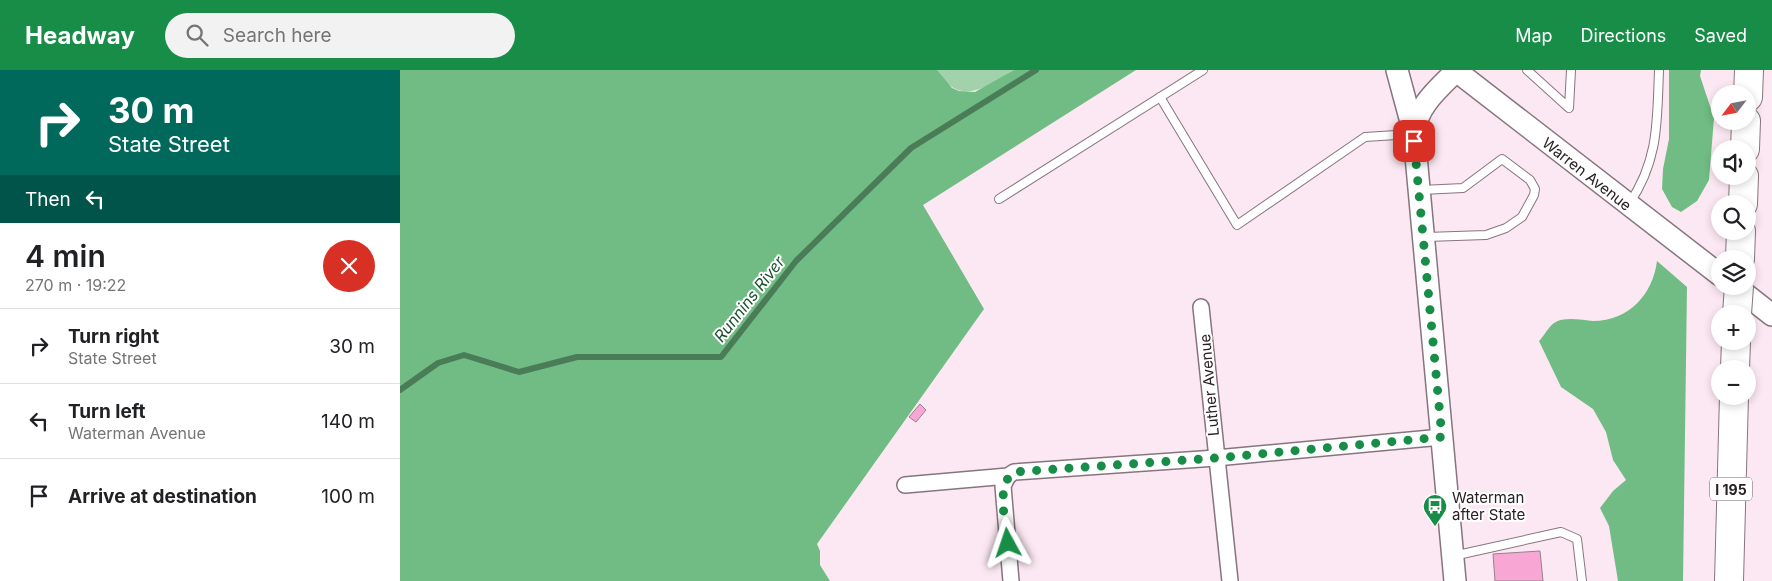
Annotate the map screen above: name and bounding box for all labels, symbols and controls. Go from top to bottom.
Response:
search box [165,13,515,58]
text: Headway [25,21,135,50]
icon: search [183,21,211,49]
text: Search here [223,24,331,47]
text: Map [1515,25,1553,46]
text: Directions [1581,25,1666,46]
text: Saved [1694,25,1747,46]
north arrow [1711,85,1756,130]
map controls [1711,85,1756,405]
text: 30 m [108,89,194,131]
icon: right [25,90,90,155]
pin [1393,120,1435,162]
icon: arrive [1400,127,1428,155]
text: State Street [108,131,230,157]
street label: Warren Avenue [1539,133,1635,215]
button: sound [1711,140,1756,185]
icon: left [81,185,109,213]
text: Then [25,188,71,211]
button: search [1711,195,1756,240]
text: 4 min [25,238,106,274]
button: close [323,240,375,292]
button: layers [1711,250,1756,295]
water label: Runnins River [709,251,789,346]
text: 270 m · 19:22 [25,275,126,295]
button: + [1711,305,1756,350]
text: Turn right [68,325,159,348]
icon: right [25,332,53,360]
street label: Luther Avenue [1195,333,1223,437]
text: 30 m [329,335,375,358]
text: State Street [68,348,157,368]
button: − [1711,360,1756,405]
text: Turn left [68,400,146,423]
icon: left [25,407,53,435]
text: 140 m [321,410,375,433]
text: Waterman Avenue [68,423,206,443]
road number: I 195 [1710,478,1752,500]
icon: arrive [25,482,53,510]
text: Arrive at destination [68,485,257,508]
text: 100 m [321,485,375,508]
place label: Waterman after State [1452,488,1525,524]
bus stop icon: Waterman after State [1422,493,1448,527]
position arrow [981,516,1033,568]

